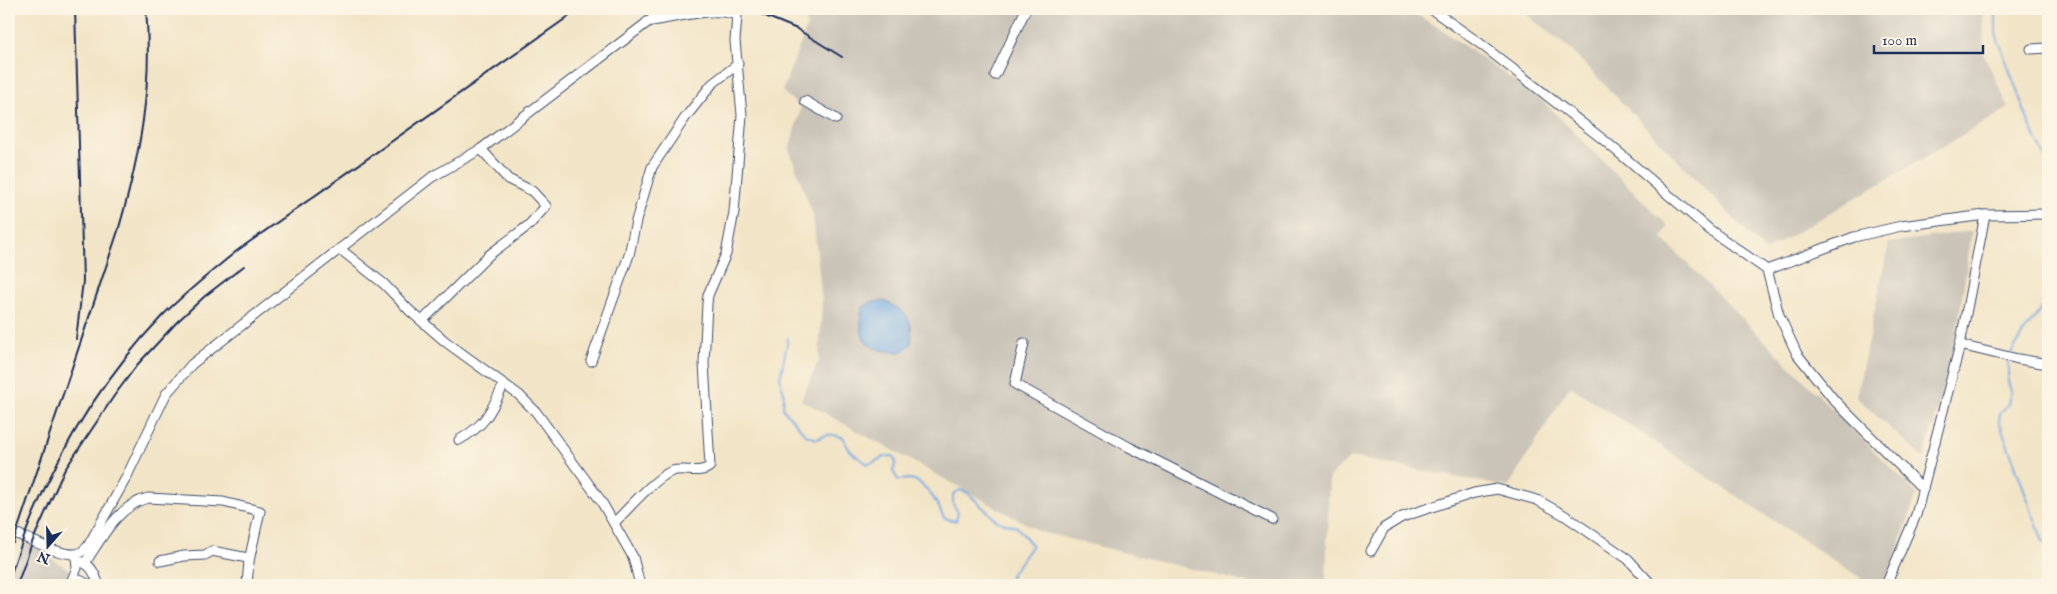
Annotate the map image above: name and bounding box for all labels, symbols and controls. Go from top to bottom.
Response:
scale bar [1874,22,1983,54]
text: 100 m [1882,31,1918,50]
north arrow [22,522,72,572]
text: N [35,547,54,568]

